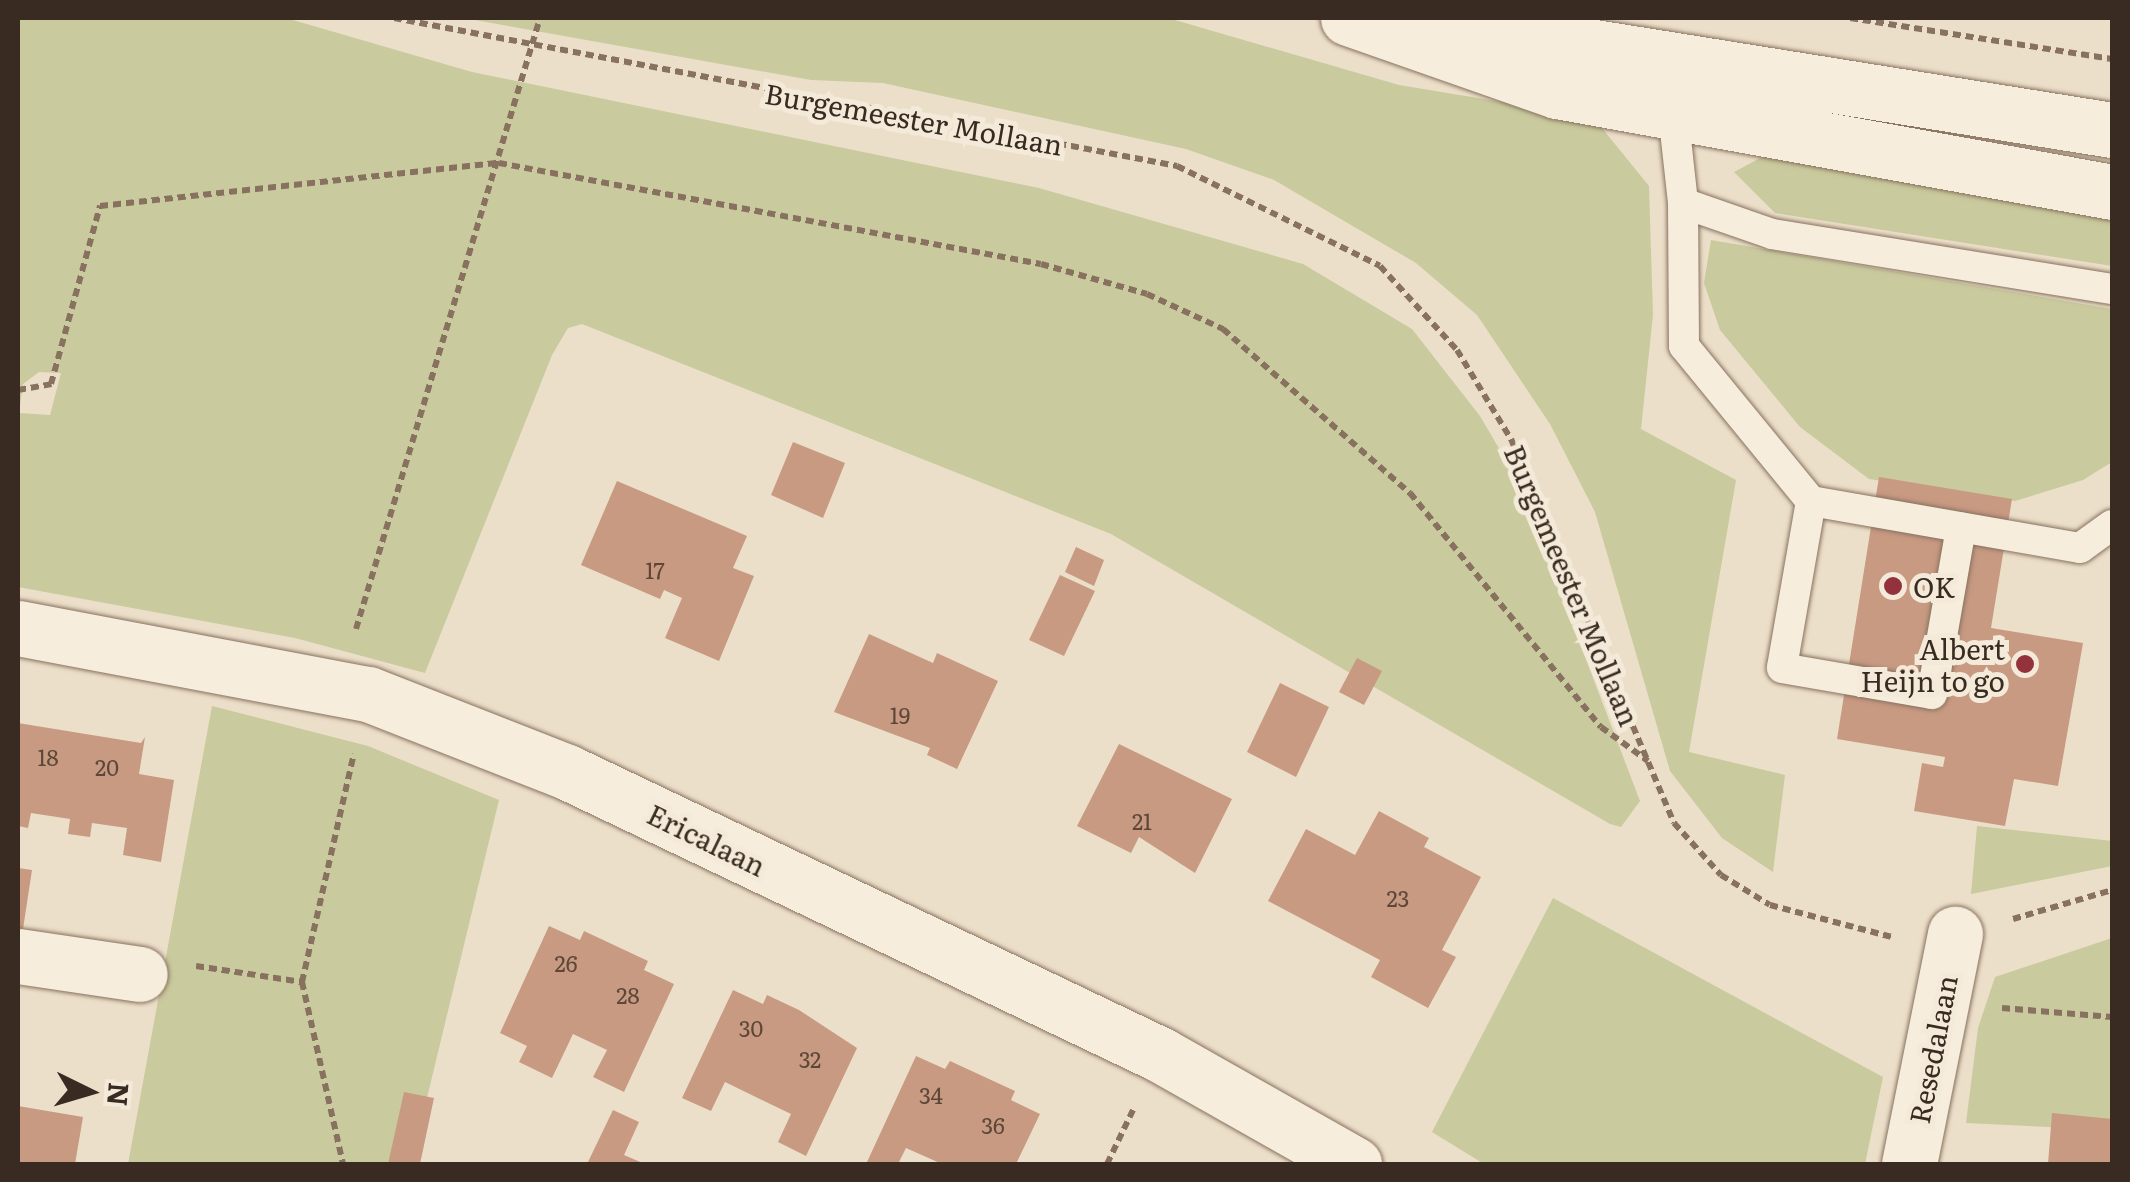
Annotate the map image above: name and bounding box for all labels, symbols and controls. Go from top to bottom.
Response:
street label: Burgemeester Mollaan [762,75,1066,161]
street label: Burgemeester Mollaan [1499,440,1647,730]
house number: 17 [645,557,665,583]
place label: OK [1913,569,1955,603]
marker: OK [1882,575,1904,597]
place label: Albert Heijn to go [1860,631,2005,697]
marker: Albert Heijn to go [2014,653,2036,675]
house number: 19 [890,702,910,728]
house number: 18 [37,744,59,770]
house number: 20 [95,754,119,780]
street label: Ericalaan [642,796,772,882]
house number: 21 [1132,808,1152,834]
house number: 23 [1386,885,1410,911]
house number: 26 [555,950,577,976]
street label: Resedalaan [1901,972,1963,1126]
house number: 28 [616,982,640,1008]
house number: 30 [739,1015,763,1041]
north arrow [40,1042,140,1142]
house number: 32 [799,1046,821,1072]
text: N [98,1081,142,1108]
house number: 34 [919,1082,943,1108]
house number: 36 [981,1112,1005,1138]

